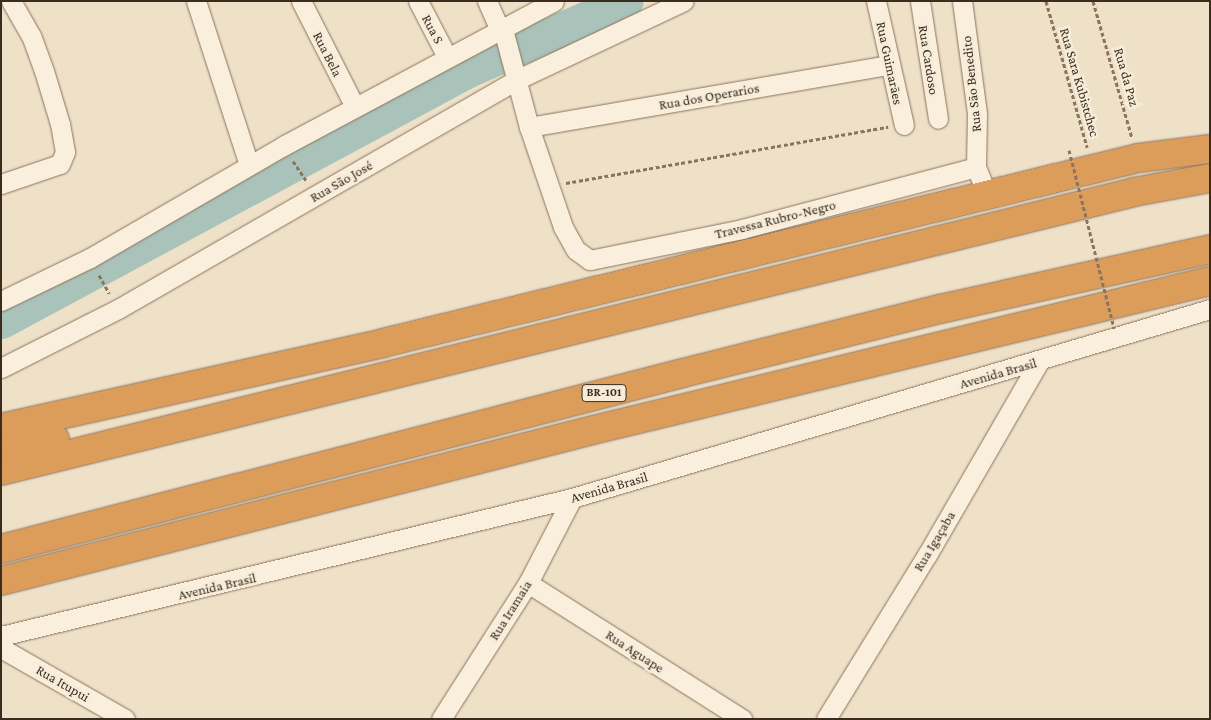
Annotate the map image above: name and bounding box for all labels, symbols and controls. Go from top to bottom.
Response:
street label: Rua S [418,12,448,46]
street label: Rua Guimarāes [873,20,907,106]
street label: Rua Cardoso [915,24,943,96]
street label: Rua Sara Kubistchec [1056,26,1104,138]
street label: Rua Bela [310,29,346,79]
street label: Rua Sāo Benedito [958,35,984,133]
street label: Rua da Paz [1111,46,1143,108]
street label: Rua dos Operarios [657,79,761,113]
street label: Rua São José [307,156,375,206]
street label: Travessa Rubro-Negro [713,196,837,242]
street label: Avenida Brasil [957,354,1039,392]
road number: BR-101 [582,383,626,402]
street label: Avenida Brasil [568,468,650,506]
street label: Rua Igaçaba [909,508,959,574]
street label: Avenida Brasil [176,569,258,603]
street label: Rua Iramaia [485,577,535,643]
street label: Rua Aguape [603,626,667,676]
street label: Rua Itupui [33,661,93,705]

